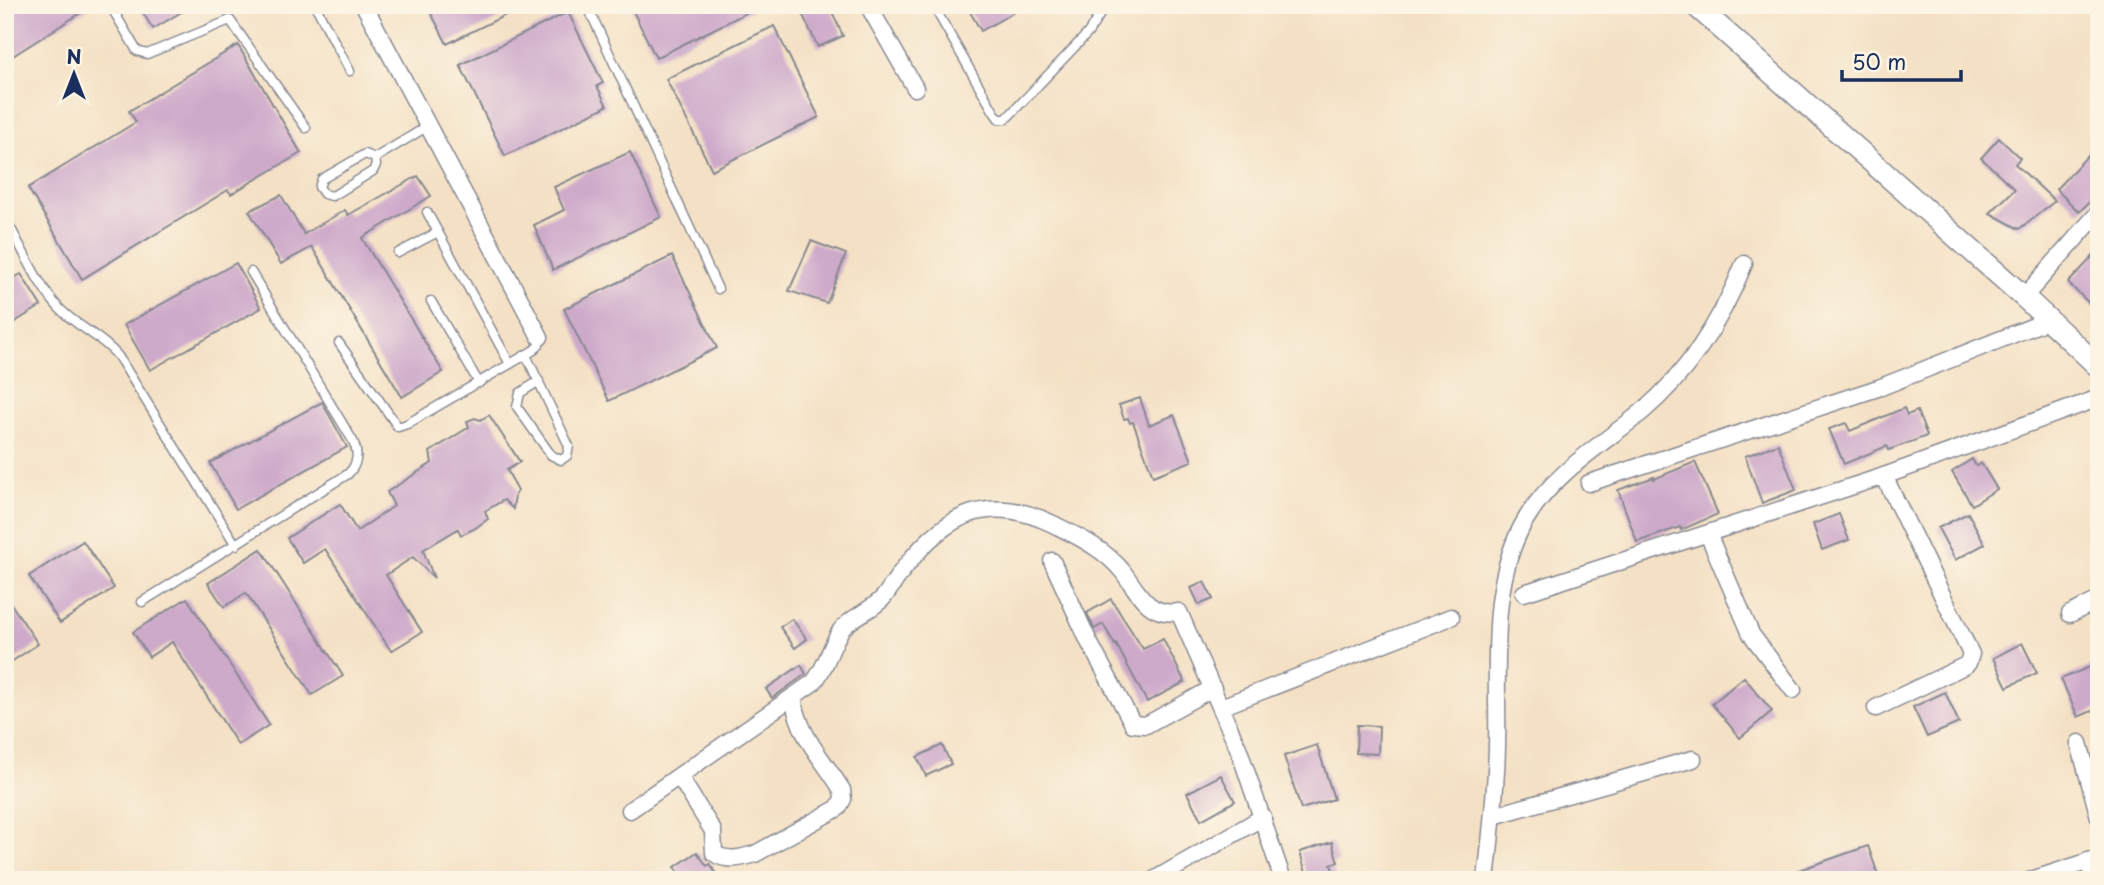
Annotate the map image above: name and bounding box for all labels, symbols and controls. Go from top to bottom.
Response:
north arrow [38,38,108,108]
scale bar [1842,38,1960,82]
text: N [66,42,82,70]
text: 50 m [1852,45,1906,77]

